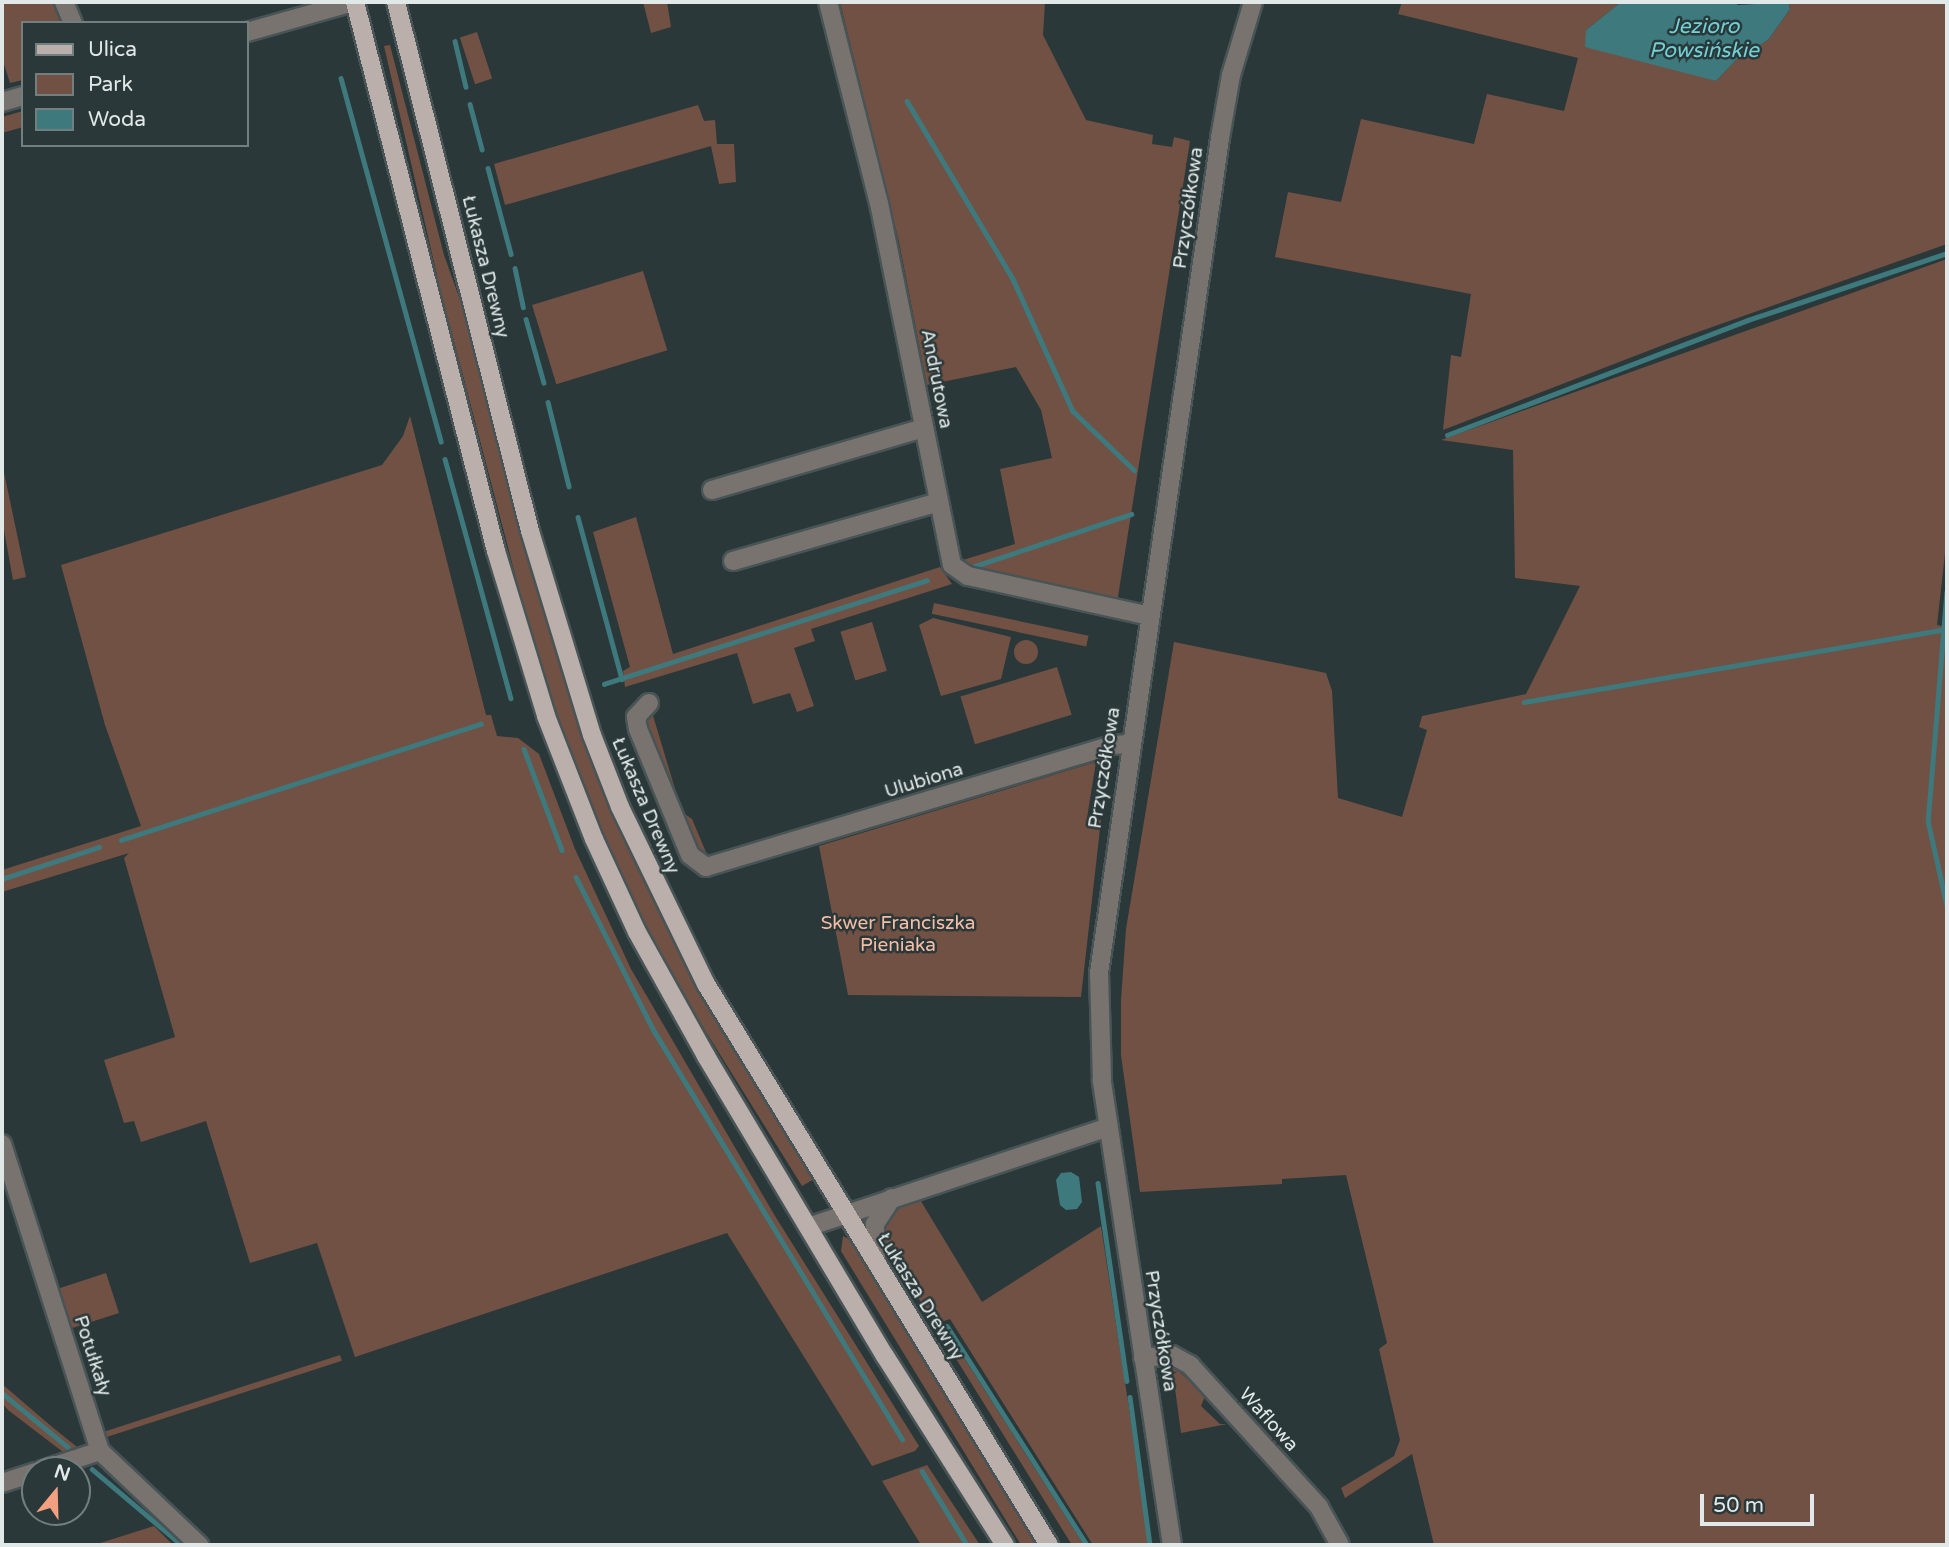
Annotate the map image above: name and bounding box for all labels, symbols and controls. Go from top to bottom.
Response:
water label: Jezioro Powsińskie [1649,14,1759,64]
legend [21,21,248,147]
text: Ulica [88,37,137,62]
text: Park [88,72,133,97]
text: Woda [88,107,146,132]
street label: Przyczółkowa [1169,146,1209,270]
street label: Łukasza Drewny [456,193,514,341]
street label: Andrutowa [915,327,957,431]
street label: Przyczółkowa [1084,706,1126,830]
street label: Łukasza Drewny [606,734,684,878]
street label: Ulubiona [882,758,966,804]
park label: Skwer Franciszka Pieniaka [821,913,975,957]
street label: Łukasza Drewny [872,1229,968,1365]
street label: Przyczółkowa [1139,1269,1181,1393]
street label: Potułkały [68,1313,116,1399]
street label: Waflowa [1233,1383,1303,1457]
north arrow [21,1456,91,1526]
text: N [51,1460,73,1486]
scale bar [1704,1480,1818,1524]
text: 50 m [1713,1493,1764,1518]

